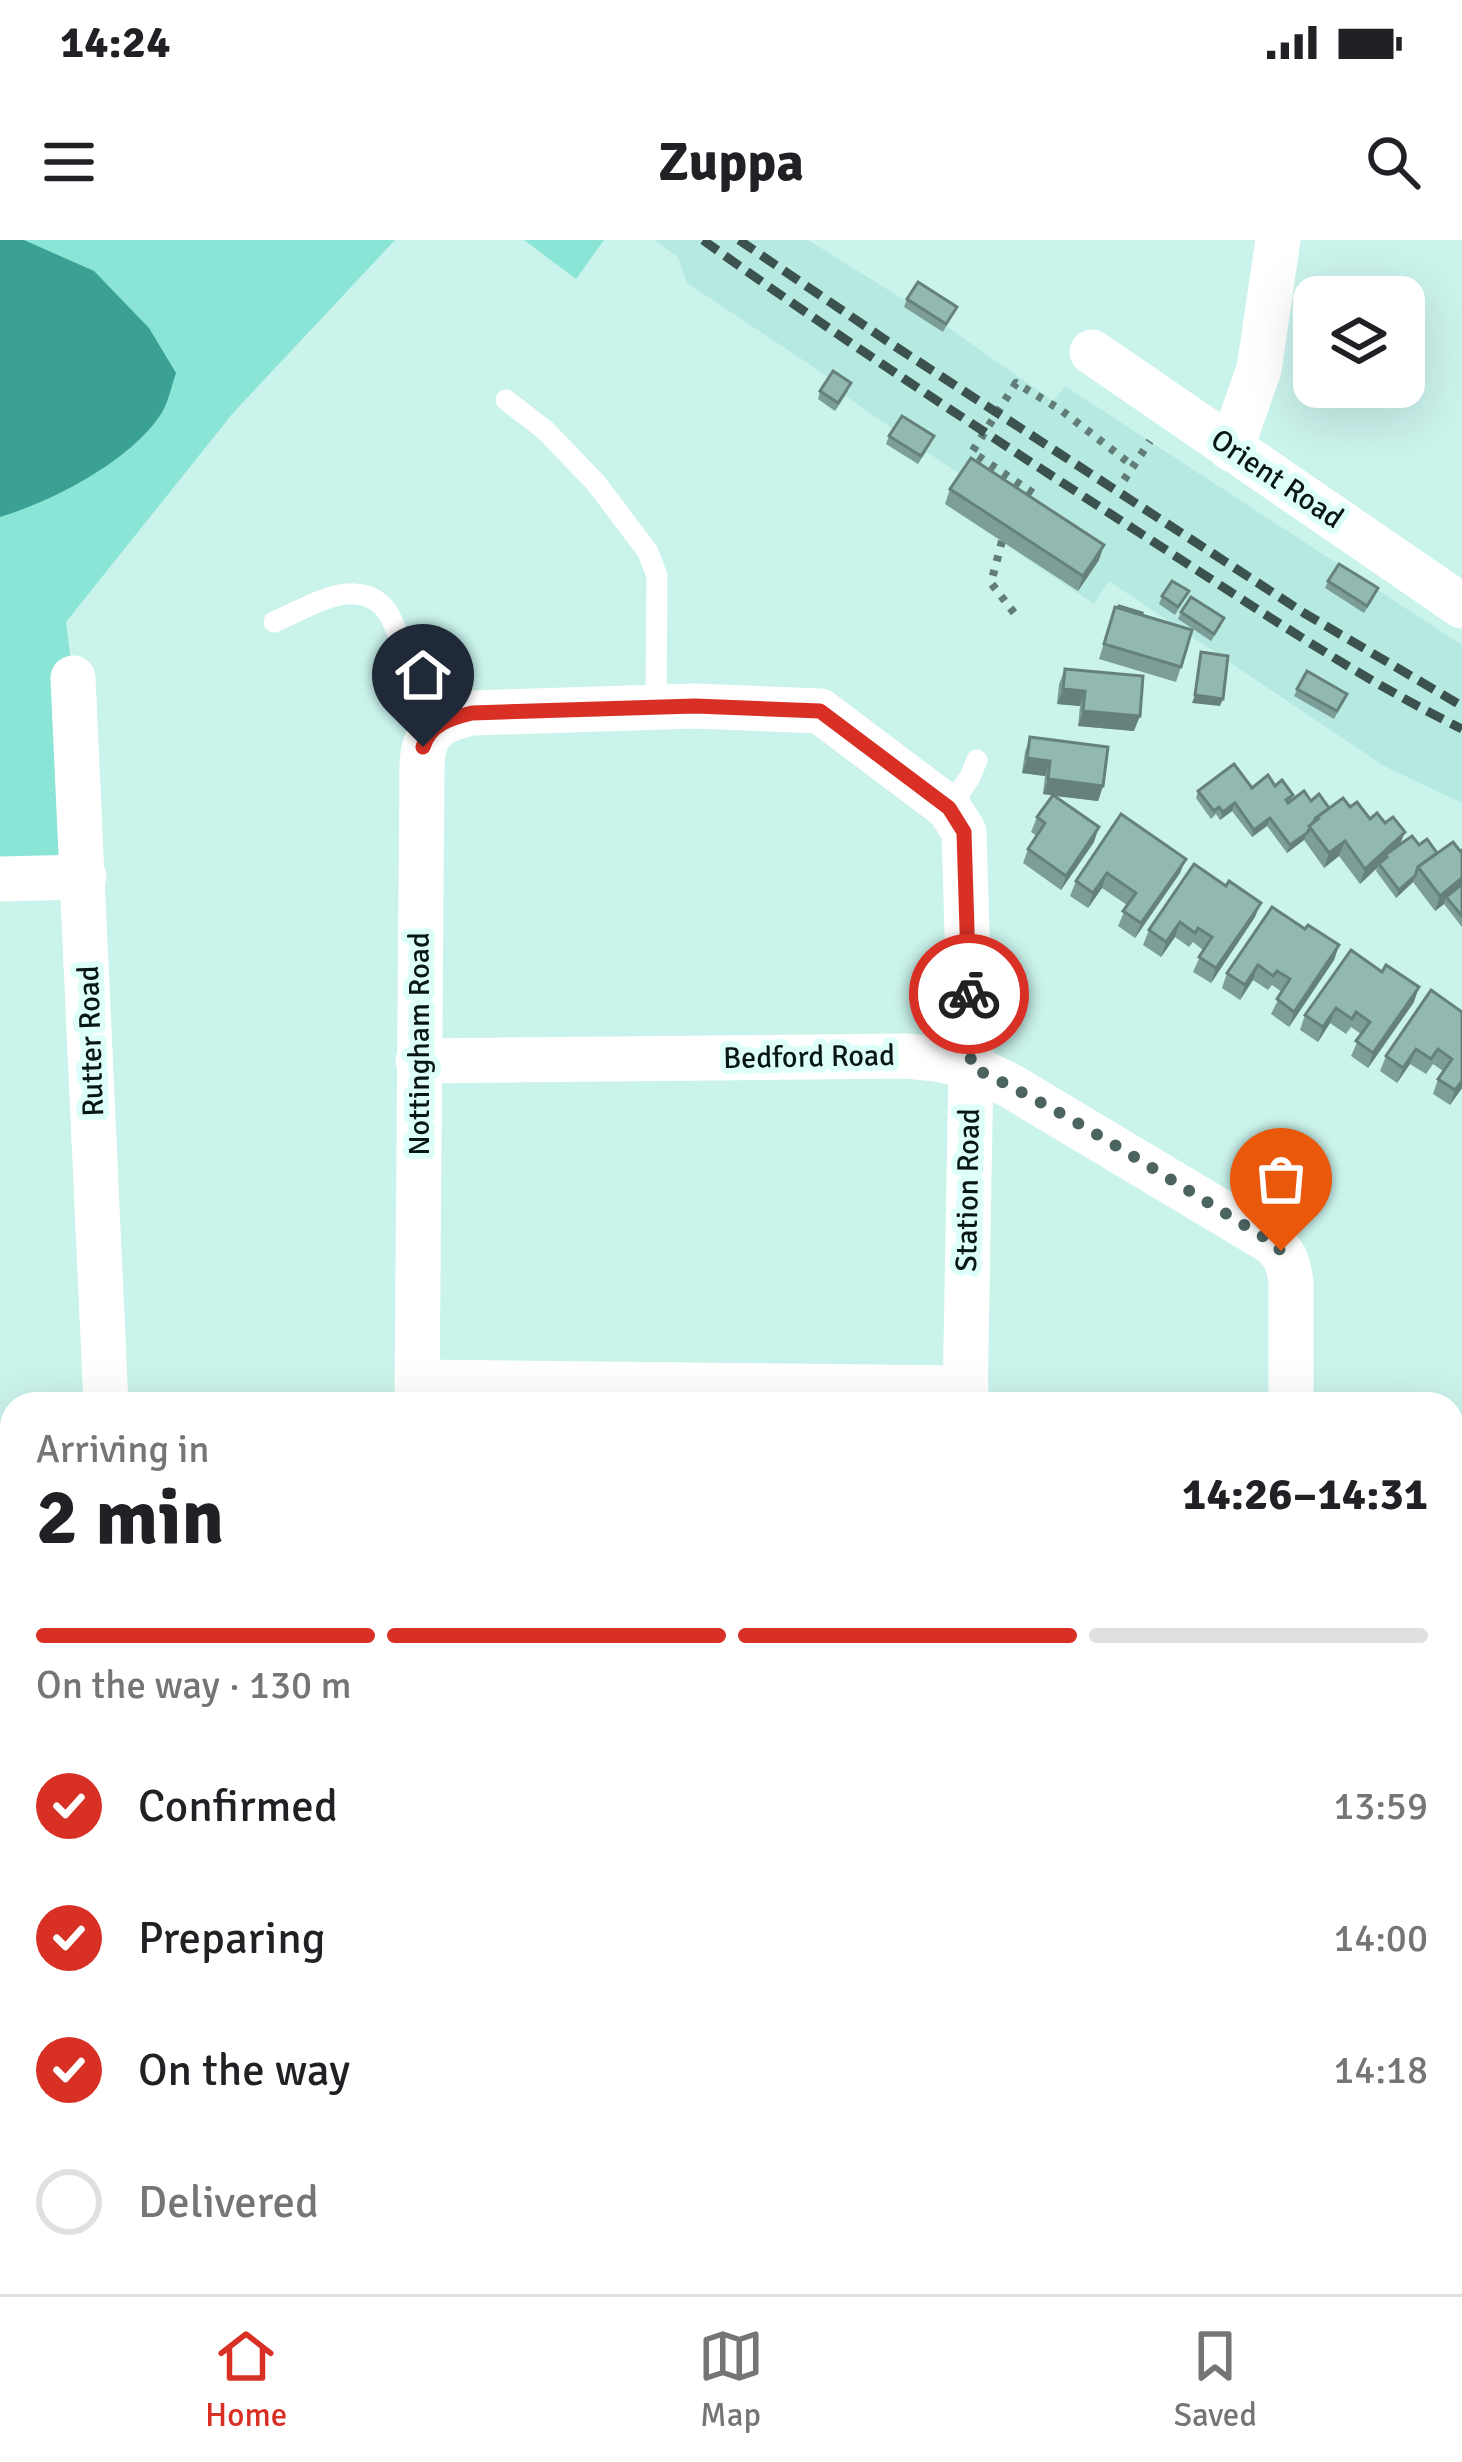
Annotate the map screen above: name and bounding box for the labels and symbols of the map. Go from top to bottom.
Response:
street label: Orient Road [1204,421,1350,537]
pin [372,624,474,747]
street label: Nottingham Road [401,932,438,1156]
courier [909,934,1029,1054]
street label: Rutter Road [70,965,112,1117]
street label: Bedford Road [723,1037,895,1077]
street label: Station Road [948,1108,988,1272]
pin [1230,1128,1332,1251]

